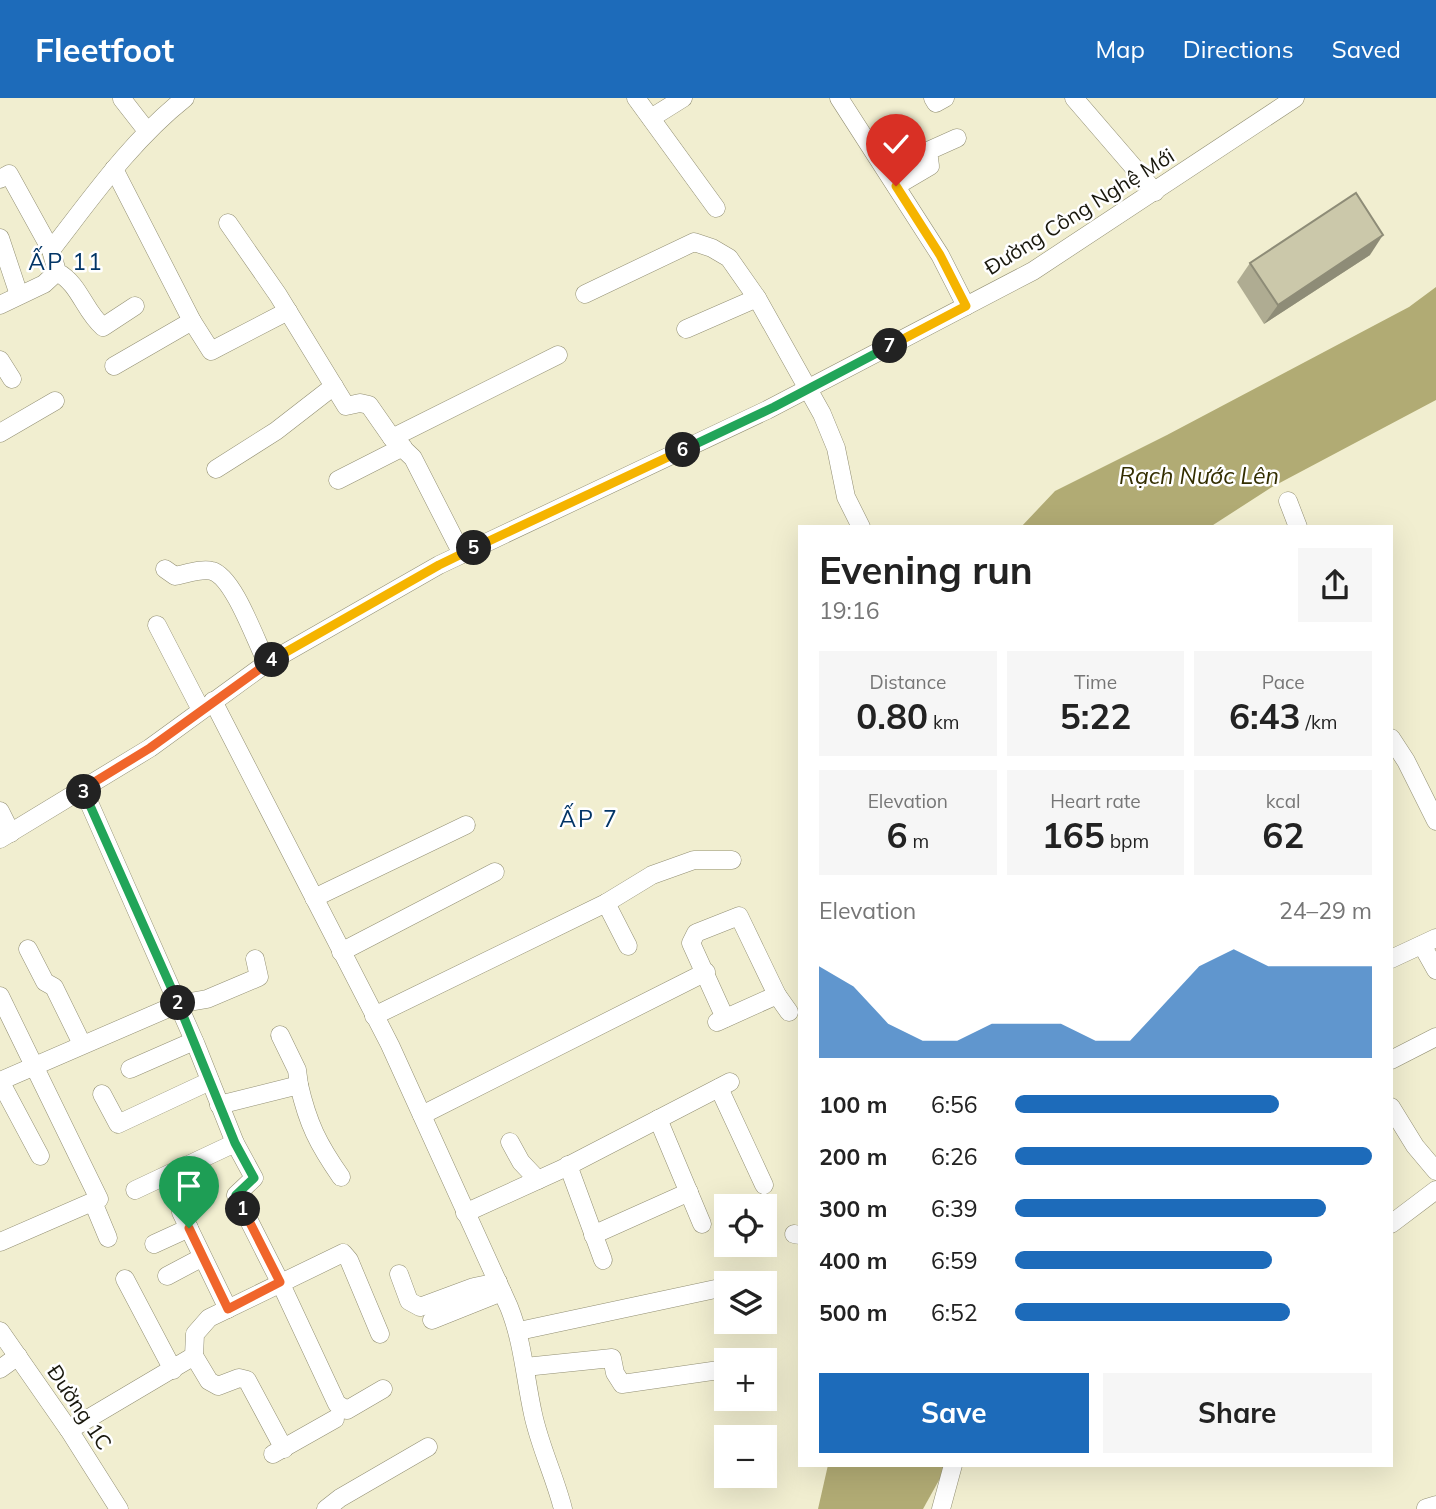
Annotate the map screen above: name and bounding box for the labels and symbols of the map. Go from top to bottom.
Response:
pin [866,114,926,186]
street label: Đường Công Nghệ Mới [979,142,1179,280]
district label: ẤP 11 [28,246,104,276]
pin: 7 [872,328,908,364]
pin: 6 [666,432,700,468]
water label: Rạch Nước Lên [1119,461,1279,490]
pin: 5 [456,531,491,566]
pin: 4 [254,642,290,678]
pin: 3 [66,774,102,810]
district label: ẤP 7 [559,803,619,833]
pin: 2 [160,986,196,1020]
pin [159,1156,219,1228]
pin: 1 [226,1192,260,1226]
street label: Đường 1C [42,1359,118,1455]

